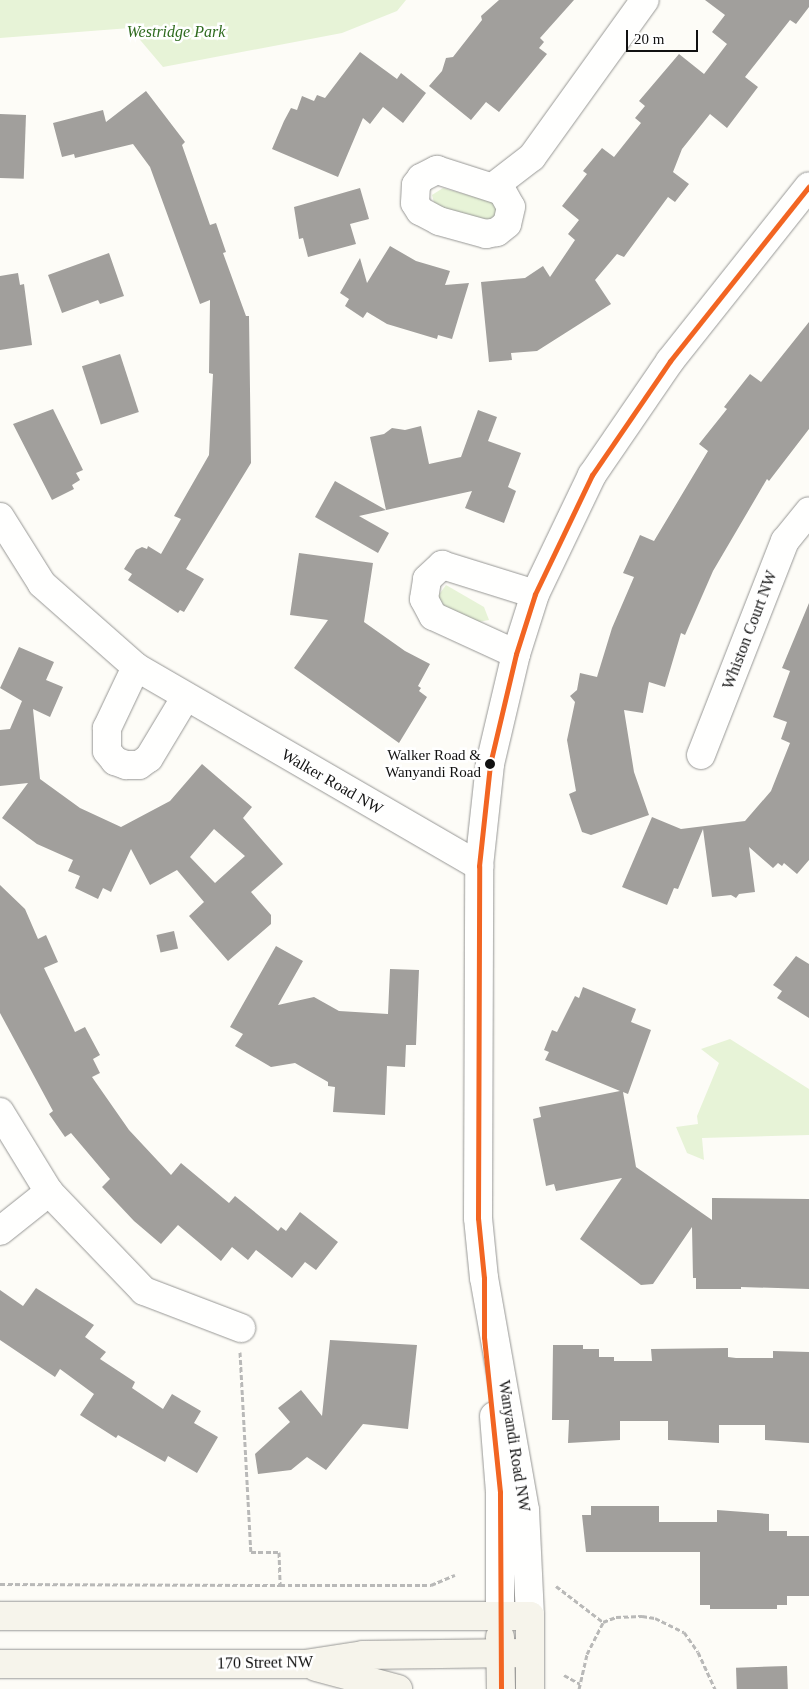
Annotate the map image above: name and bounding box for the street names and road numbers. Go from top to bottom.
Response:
street label: Whiston Court NW [719,568,781,692]
street label: Walker Road NW [278,745,386,819]
street label: Wanyandi Road NW [494,1379,534,1513]
street label: 170 Street NW [217,1653,313,1673]

